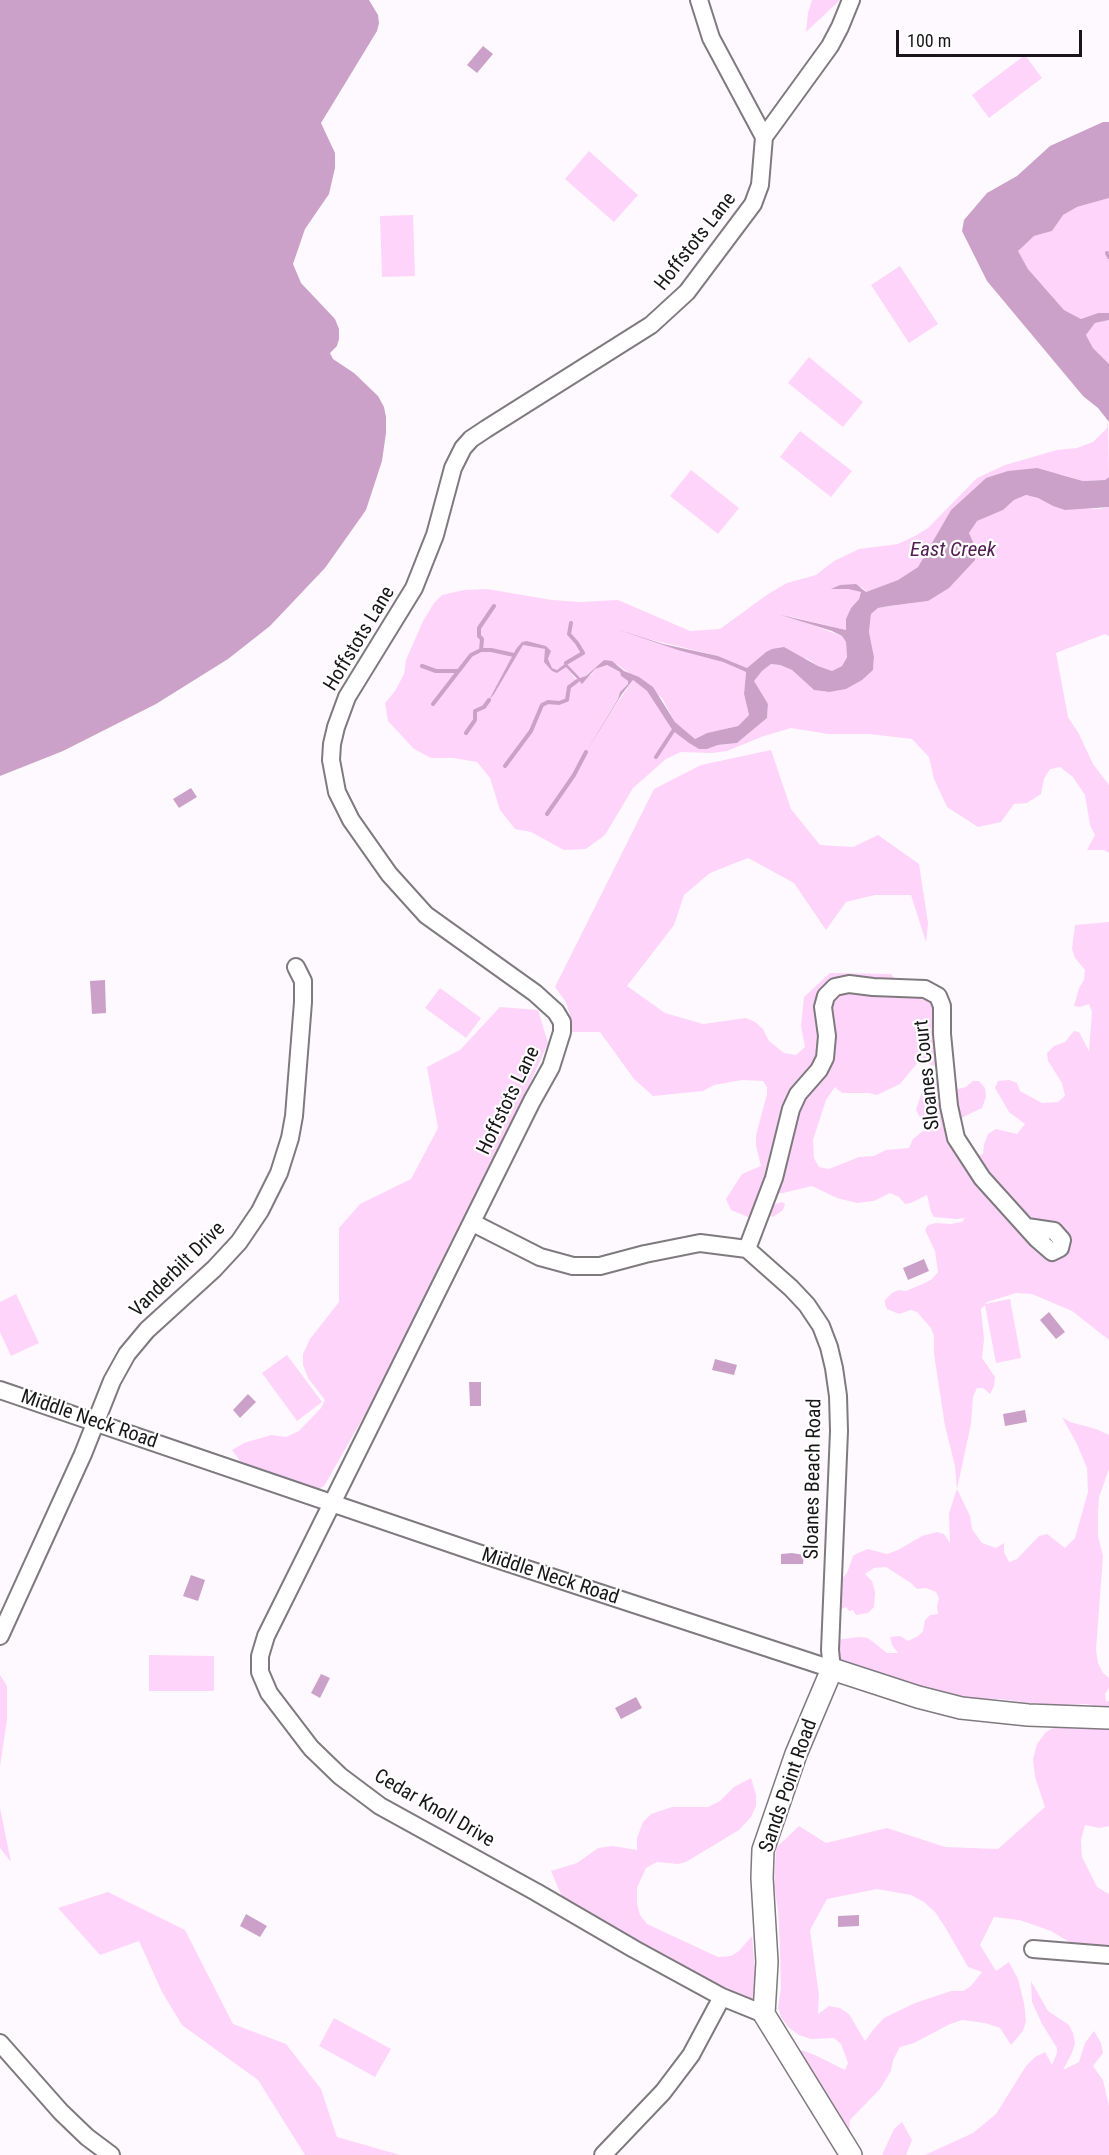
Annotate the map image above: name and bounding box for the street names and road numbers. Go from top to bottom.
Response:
street label: Hoffstots Lane [650,188,742,296]
street label: Hoffstots Lane [319,582,401,696]
street label: Sloanes Court [910,1019,946,1131]
street label: Hoffstots Lane [472,1043,546,1159]
street label: Vanderbilt Drive [125,1217,231,1323]
street label: Middle Neck Road [18,1385,160,1455]
street label: Sloanes Beach Road [801,1398,827,1560]
street label: Middle Neck Road [478,1544,622,1610]
street label: Sands Point Road [755,1716,823,1856]
street label: Cedar Knoll Drive [370,1765,498,1853]

